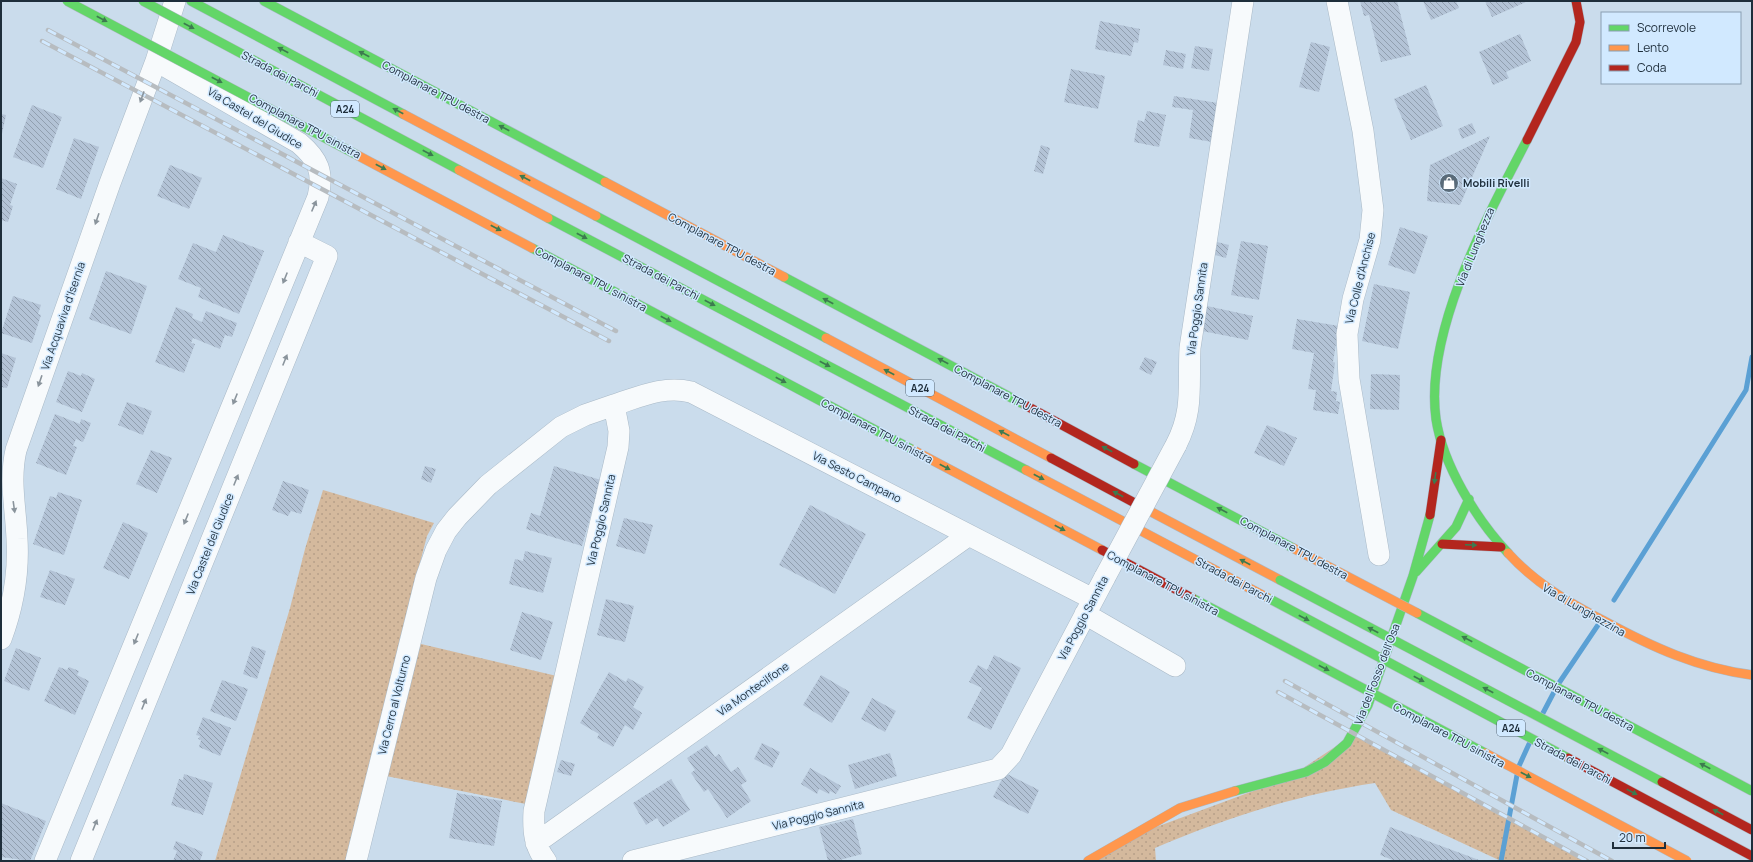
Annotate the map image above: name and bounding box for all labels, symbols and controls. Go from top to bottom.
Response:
legend [1601,12,1741,84]
one-way arrow [96,16,108,22]
text: Scorrevole [1637,19,1696,36]
one-way arrow [184,23,195,29]
text: Lento [1637,39,1669,56]
one-way arrow [277,46,289,53]
street label: Strada dei Parchi [239,47,321,100]
one-way arrow [359,51,370,58]
street label: Complanare TPU destra [380,57,493,126]
text: Coda [1637,59,1666,76]
one-way arrow [211,77,223,83]
street label: Via Castel del Giudice [205,83,306,152]
street label: Complanare TPU sinistra [247,90,364,161]
one-way arrow [139,92,145,104]
road number: A24 [331,101,359,117]
one-way arrow [392,107,404,114]
one-way arrow [498,125,510,132]
one-way arrow [422,150,433,157]
one-way arrow [376,163,387,170]
shop icon: Mobili Rivelli [1438,172,1460,194]
one-way arrow [519,175,531,181]
place label: Mobili Rivelli [1463,175,1530,190]
one-way arrow [312,200,318,212]
street label: Via di Lunghezza [1452,205,1497,289]
street label: Complanare TPU destra [666,209,779,278]
one-way arrow [94,214,100,226]
one-way arrow [490,225,502,231]
street label: Via Colle d'Anchise [1341,230,1378,325]
one-way arrow [577,233,588,239]
street label: Complanare TPU sinistra [533,243,650,314]
street label: Strada dei Parchi [620,250,702,303]
street label: Via Acquaviva d'Isernia [37,260,88,372]
street label: Via Poggio Sannita [1183,261,1210,356]
one-way arrow [281,273,287,285]
one-way arrow [822,297,834,304]
one-way arrow [704,300,716,307]
one-way arrow [660,315,672,322]
one-way arrow [282,353,288,365]
one-way arrow [937,358,949,365]
one-way arrow [819,361,830,367]
street label: Complanare TPU destra [952,361,1065,430]
one-way arrow [883,369,895,375]
one-way arrow [37,376,43,388]
one-way arrow [775,376,786,383]
road number: A24 [906,380,934,396]
one-way arrow [232,393,238,404]
street label: Complanare TPU sinistra [819,395,936,466]
street label: Strada dei Parchi [906,402,988,455]
one-way arrow [998,430,1010,436]
one-way arrow [1101,445,1113,452]
street label: Via Sesto Campano [810,448,905,506]
one-way arrow [939,464,951,470]
one-way arrow [1432,472,1438,484]
street label: Via Poggio Sannita [583,473,618,567]
one-way arrow [233,474,239,486]
one-way arrow [1033,474,1044,480]
street label: Via Castel del Giudice [182,490,237,597]
one-way arrow [1113,491,1124,498]
one-way arrow [11,501,17,513]
one-way arrow [1216,506,1228,513]
one-way arrow [182,513,188,525]
street label: Complanare TPU destra [1238,513,1351,582]
one-way arrow [1054,525,1065,531]
one-way arrow [1465,542,1477,549]
street label: Complanare TPU sinistra [1105,547,1222,618]
street label: Strada dei Parchi [1193,553,1275,606]
one-way arrow [1240,559,1251,565]
street label: Via Poggio Sannita [1054,573,1111,663]
street label: Via di Lunghezzina [1540,580,1629,639]
one-way arrow [1298,614,1310,621]
street label: Via del Fosso dell'Osa [1350,621,1403,726]
one-way arrow [1367,626,1379,633]
one-way arrow [133,634,139,645]
one-way arrow [1461,636,1473,643]
street label: Via Cerro al Volturno [374,653,413,756]
street label: Via Montecilfone [714,658,792,719]
one-way arrow [1319,665,1330,672]
street label: Complanare TPU destra [1524,665,1637,734]
one-way arrow [1413,675,1425,682]
one-way arrow [1482,687,1494,694]
one-way arrow [142,698,148,710]
street label: Complanare TPU sinistra [1391,699,1508,770]
road number: A24 [1497,720,1525,736]
street label: Strada dei Parchi [1532,734,1614,787]
one-way arrow [1597,748,1608,755]
one-way arrow [1699,763,1711,769]
one-way arrow [1520,772,1532,779]
one-way arrow [1627,789,1638,796]
street label: Via Poggio Sannita [771,796,865,833]
one-way arrow [1712,809,1723,815]
one-way arrow [93,818,99,830]
scale bar [1613,824,1665,850]
text: 20 m [1619,829,1646,846]

